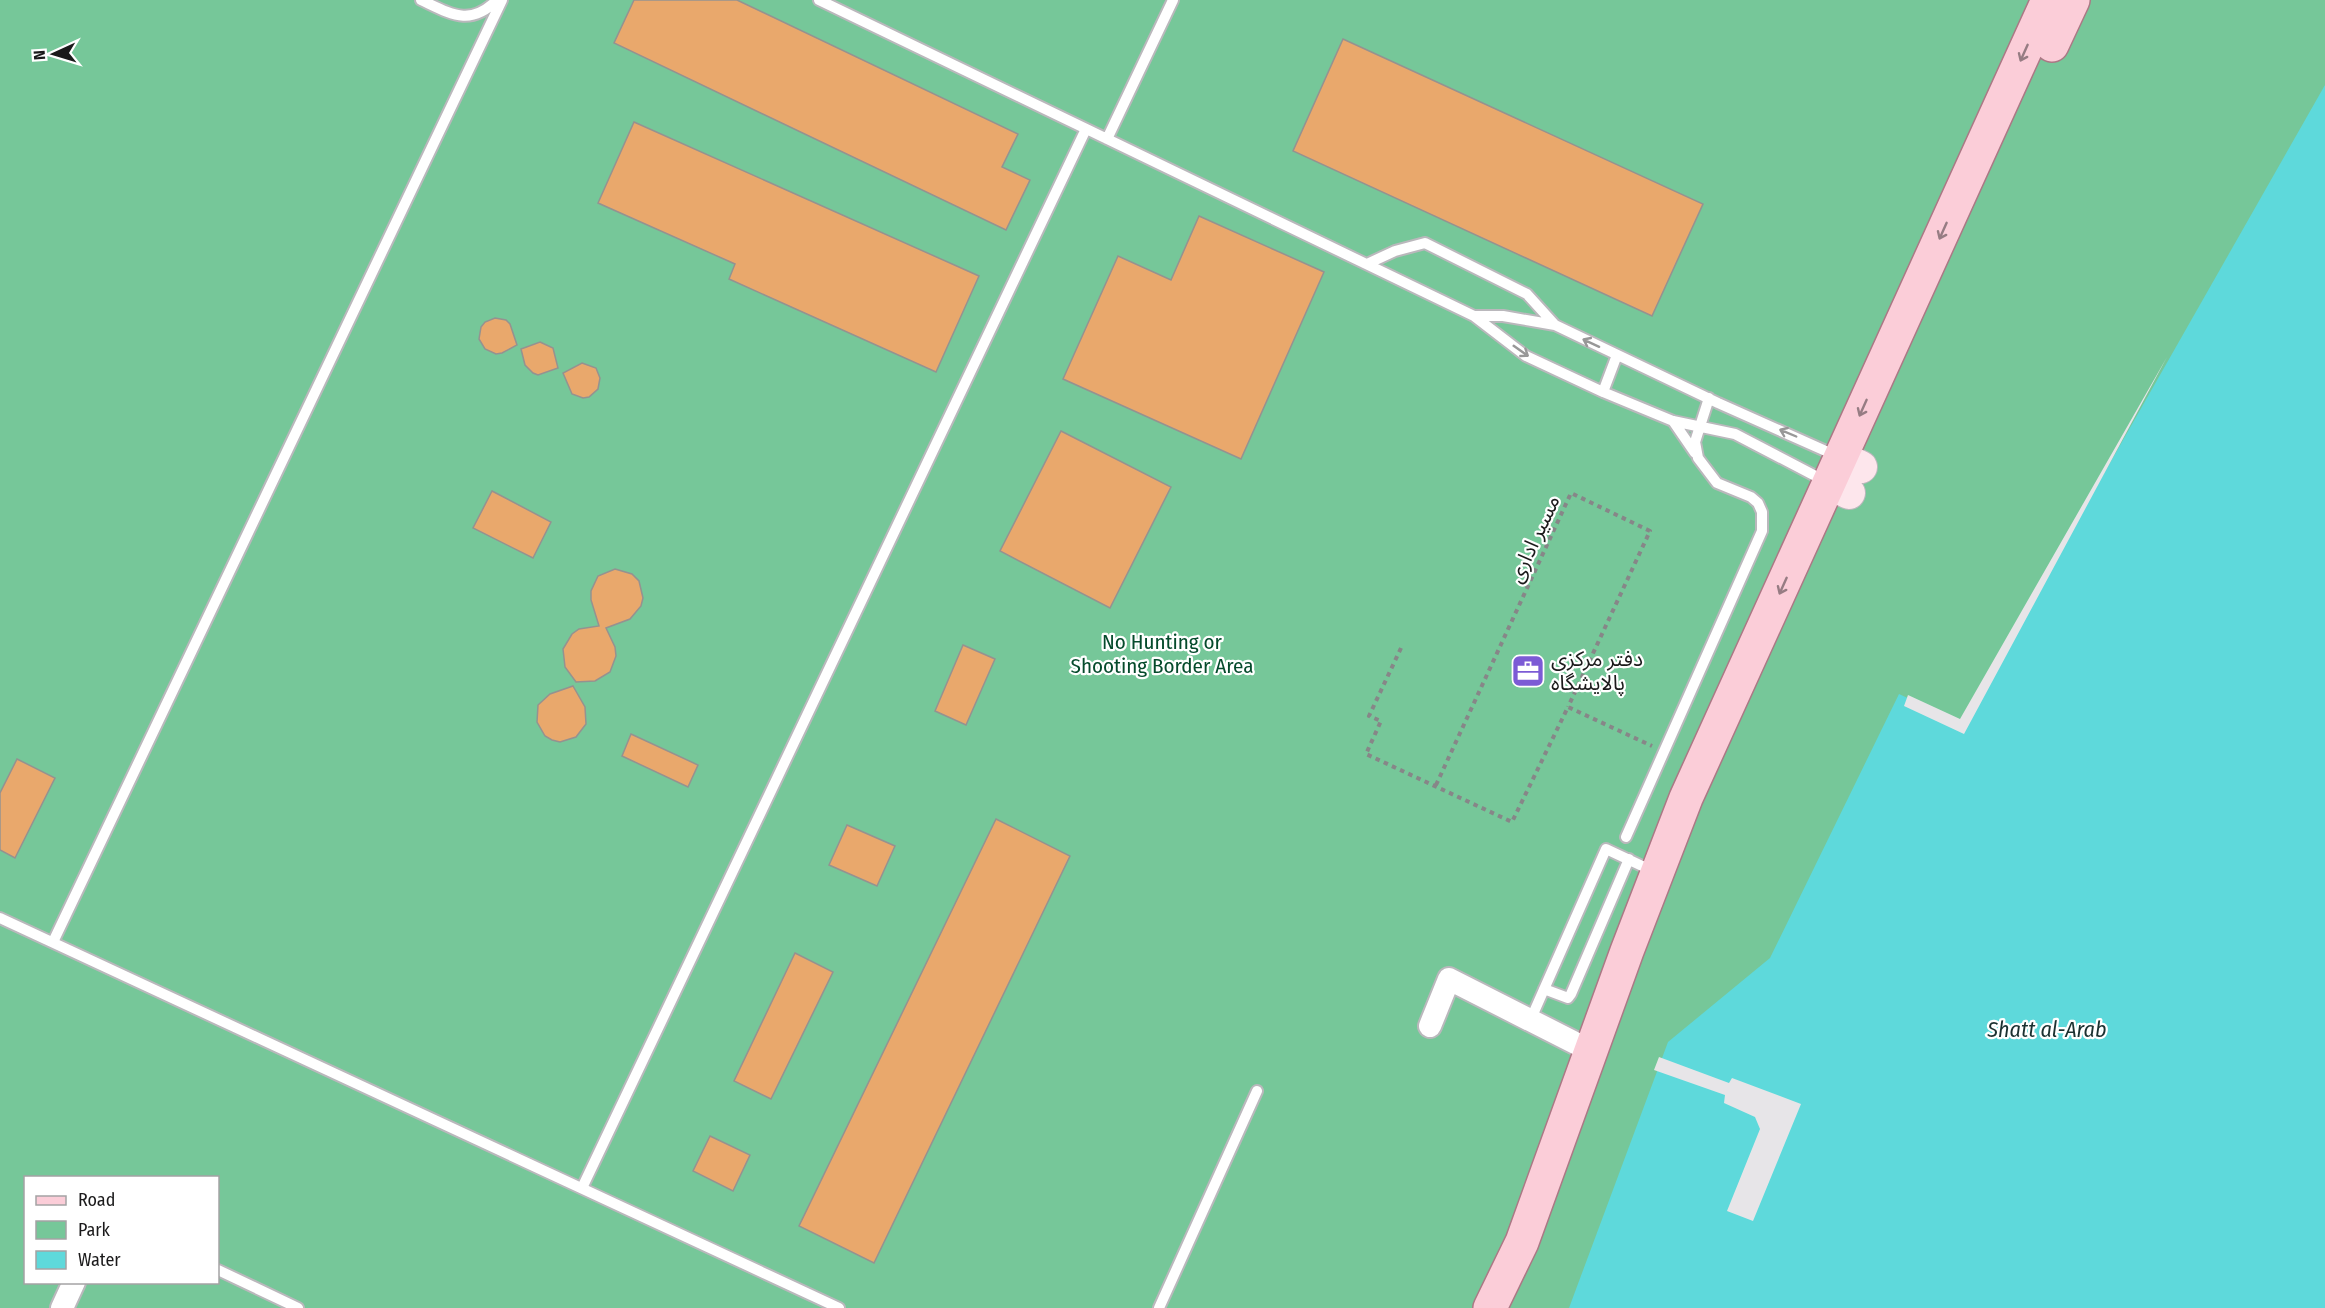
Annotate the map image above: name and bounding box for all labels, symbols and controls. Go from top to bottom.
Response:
north arrow [24,24,84,84]
one-way arrow [2018,44,2029,62]
text: N [30,50,49,60]
one-way arrow [1937,221,1949,239]
one-way arrow [1583,336,1601,348]
one-way arrow [1512,345,1528,357]
one-way arrow [1857,399,1868,417]
one-way arrow [1779,426,1797,438]
street label: مسیر اداری [1502,491,1566,587]
one-way arrow [1776,577,1787,595]
park label: No Hunting or Shooting Border Area [1070,629,1254,679]
place label: دفتر مرکزی پالایشگاه [1551,646,1643,696]
office icon: دفتر مرکزی پالایشگاه [1510,653,1546,689]
water label: Shatt al-Arab [1986,1016,2107,1043]
legend [24,1176,219,1284]
text: Road [78,1189,115,1211]
text: Park [78,1219,111,1241]
text: Water [78,1249,121,1271]

